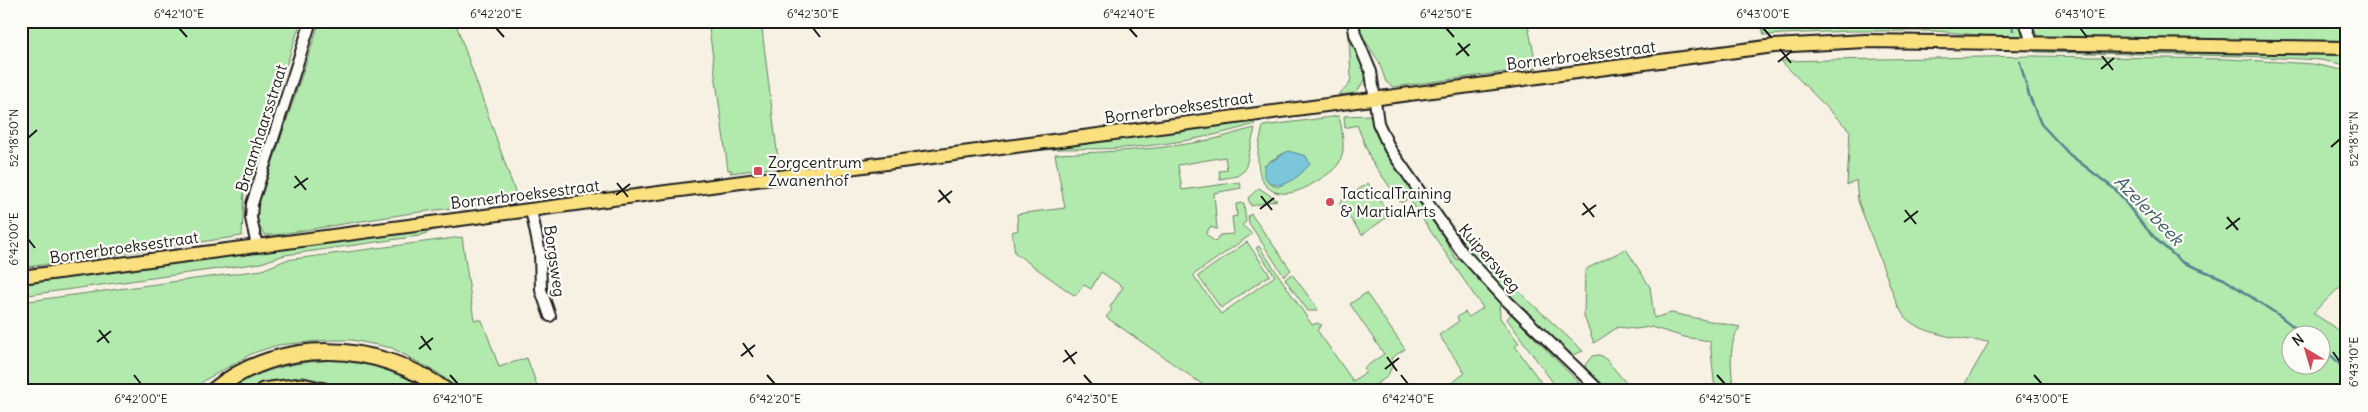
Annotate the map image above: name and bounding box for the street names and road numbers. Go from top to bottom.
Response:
street label: Bornerbroeksestraat [1505,36,1657,74]
street label: Braamhaarsstraat [231,61,291,194]
street label: Bornerbroeksestraat [1103,87,1255,127]
street label: Bornerbroeksestraat [449,175,601,213]
street label: Kuipersweg [1455,220,1525,296]
street label: Borgsweg [540,224,570,298]
street label: Bornerbroeksestraat [48,227,200,267]

